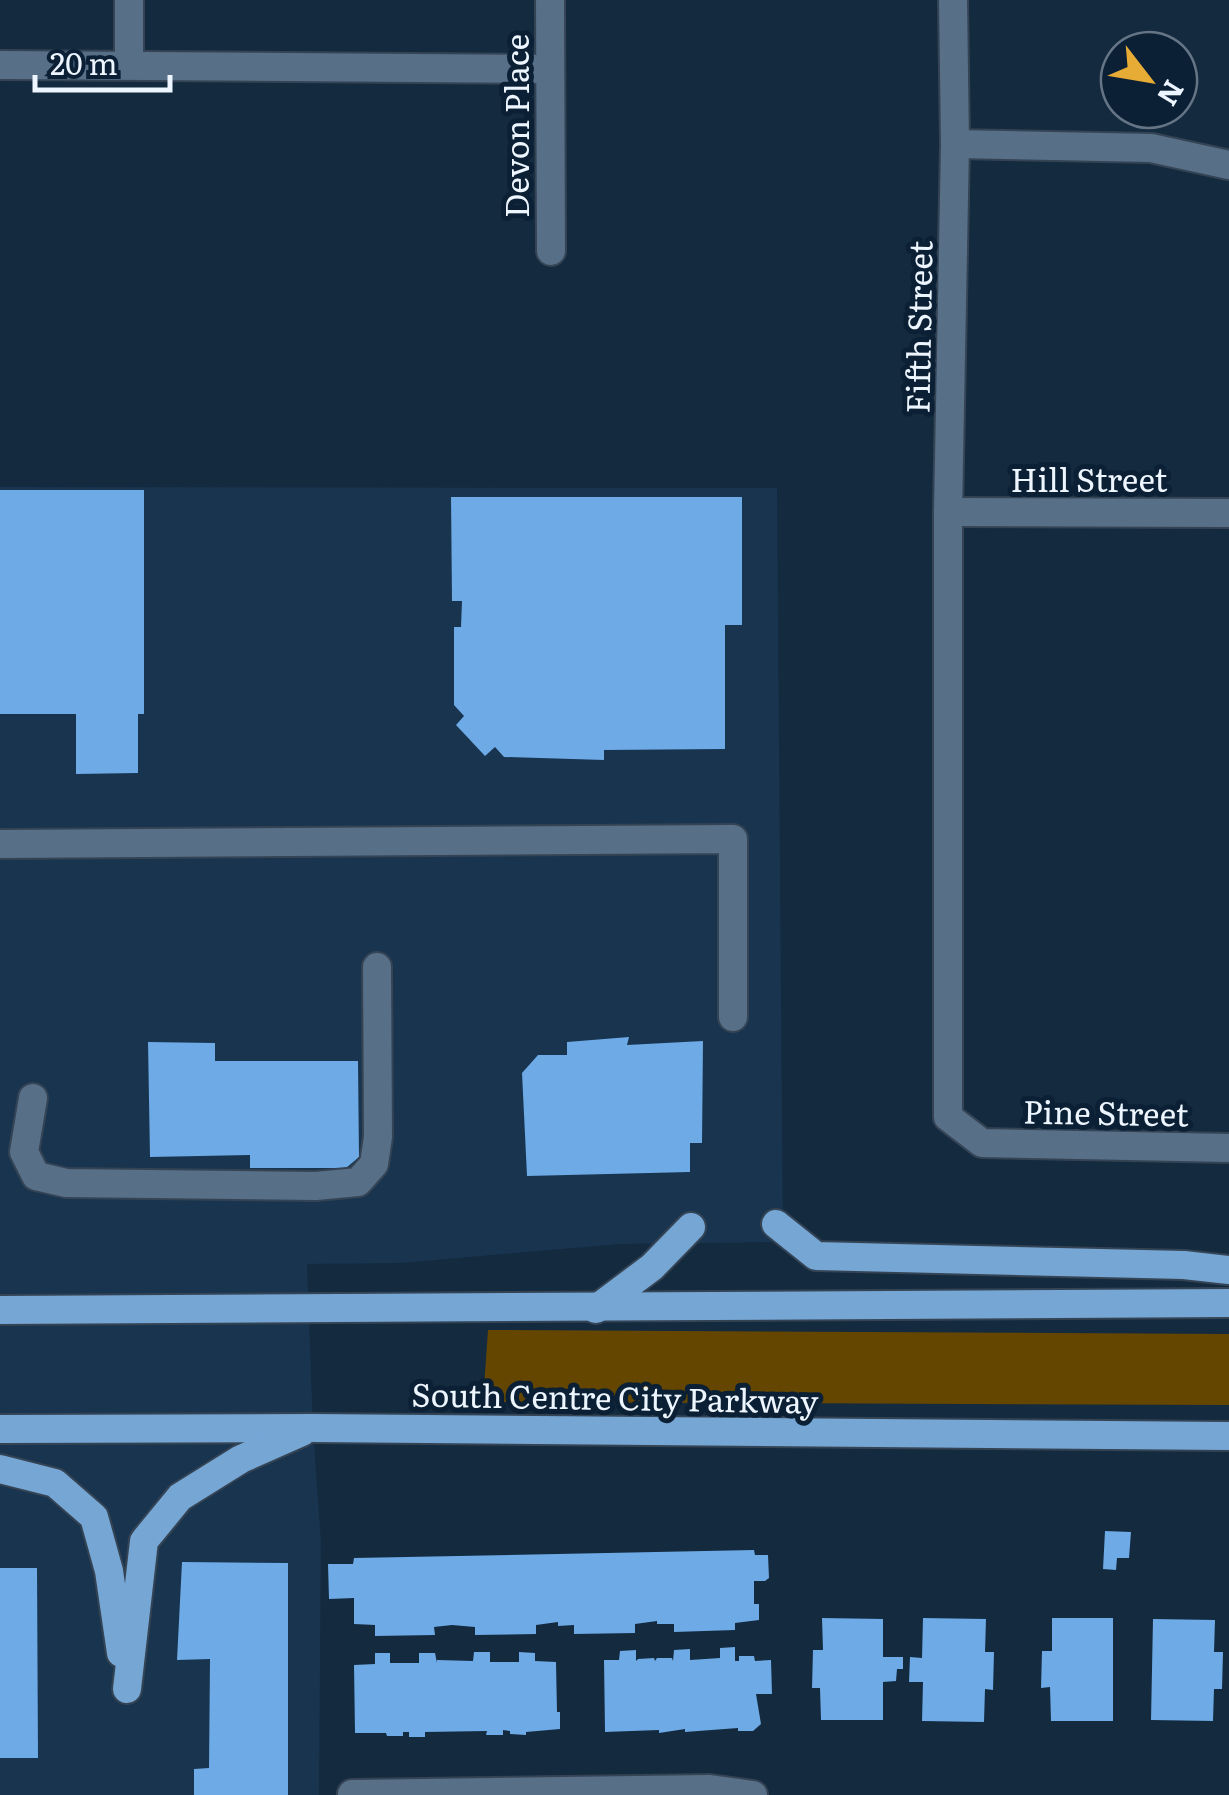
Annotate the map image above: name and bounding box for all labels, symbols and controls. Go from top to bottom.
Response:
scale bar [35,30,170,92]
north arrow [1099,30,1199,130]
street label: Devon Place [491,34,539,218]
text: 20 m [50,40,118,84]
text: N [1148,73,1196,115]
street label: Fifth Street [891,240,943,414]
street label: Hill Street [1011,454,1168,502]
street label: Pine Street [1023,1086,1189,1136]
street label: South Centre City Parkway [411,1368,819,1424]

